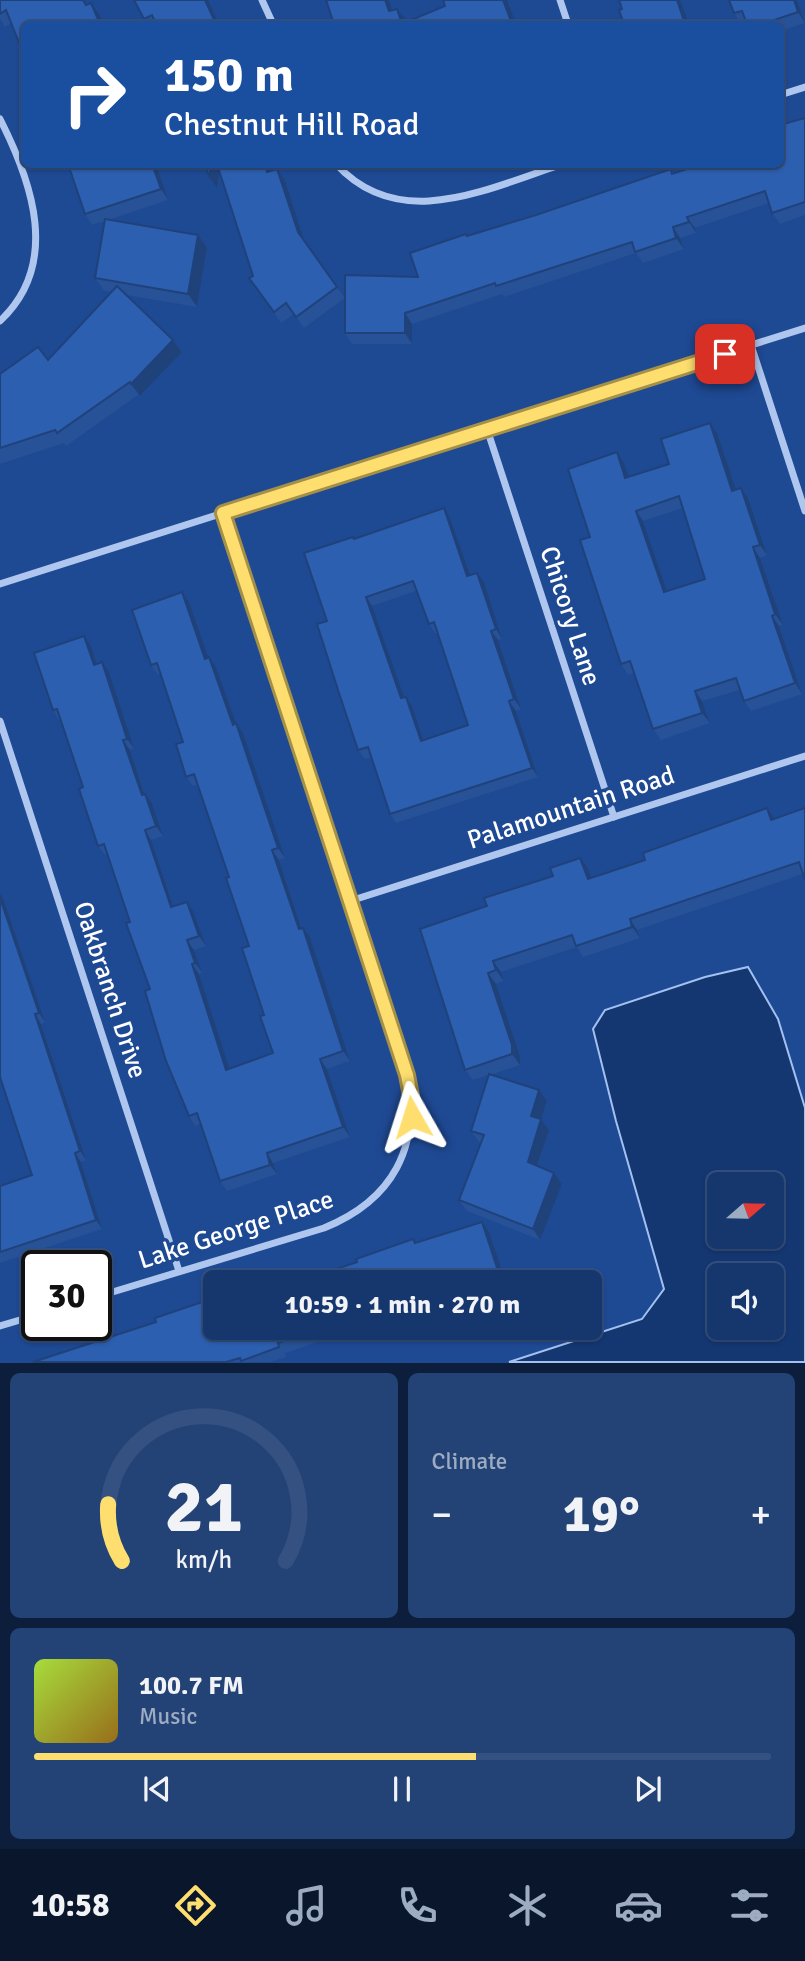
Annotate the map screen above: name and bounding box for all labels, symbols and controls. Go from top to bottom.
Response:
text: 150 m [164,45,294,105]
icon: right [49,49,140,140]
text: Chestnut Hill Road [164,105,419,144]
pin [695,324,755,384]
icon: arrive [706,335,744,373]
street label: Chicory Lane [532,542,608,690]
street label: Palamountain Road [463,759,679,857]
street label: Oakbranch Drive [66,898,154,1082]
position arrow [375,1080,449,1154]
north arrow [707,1172,784,1250]
map controls [707,1172,784,1340]
street label: Lake George Place [134,1183,338,1277]
speed limit sign: 30 [21,1250,112,1341]
button: sound [707,1263,784,1340]
text: 10:59 · 1 min · 270 m [285,1289,520,1321]
text: Climate [432,1447,507,1476]
text: 21 [164,1464,243,1553]
text: 19° [563,1482,640,1546]
text: − [432,1491,452,1538]
text: + [750,1491,771,1538]
text: km/h [175,1544,232,1575]
text: 100.7 FM [139,1670,244,1702]
text: Music [139,1702,197,1731]
icon: previous [138,1770,176,1808]
icon: pause [383,1770,421,1808]
icon: next [629,1770,667,1808]
icon: directions [171,1881,220,1930]
icon: music [282,1881,331,1930]
icon: phone [393,1881,442,1930]
icon: climate [503,1881,552,1930]
icon: car [614,1881,663,1930]
icon: filters [725,1881,774,1930]
text: 10:58 [31,1886,109,1925]

